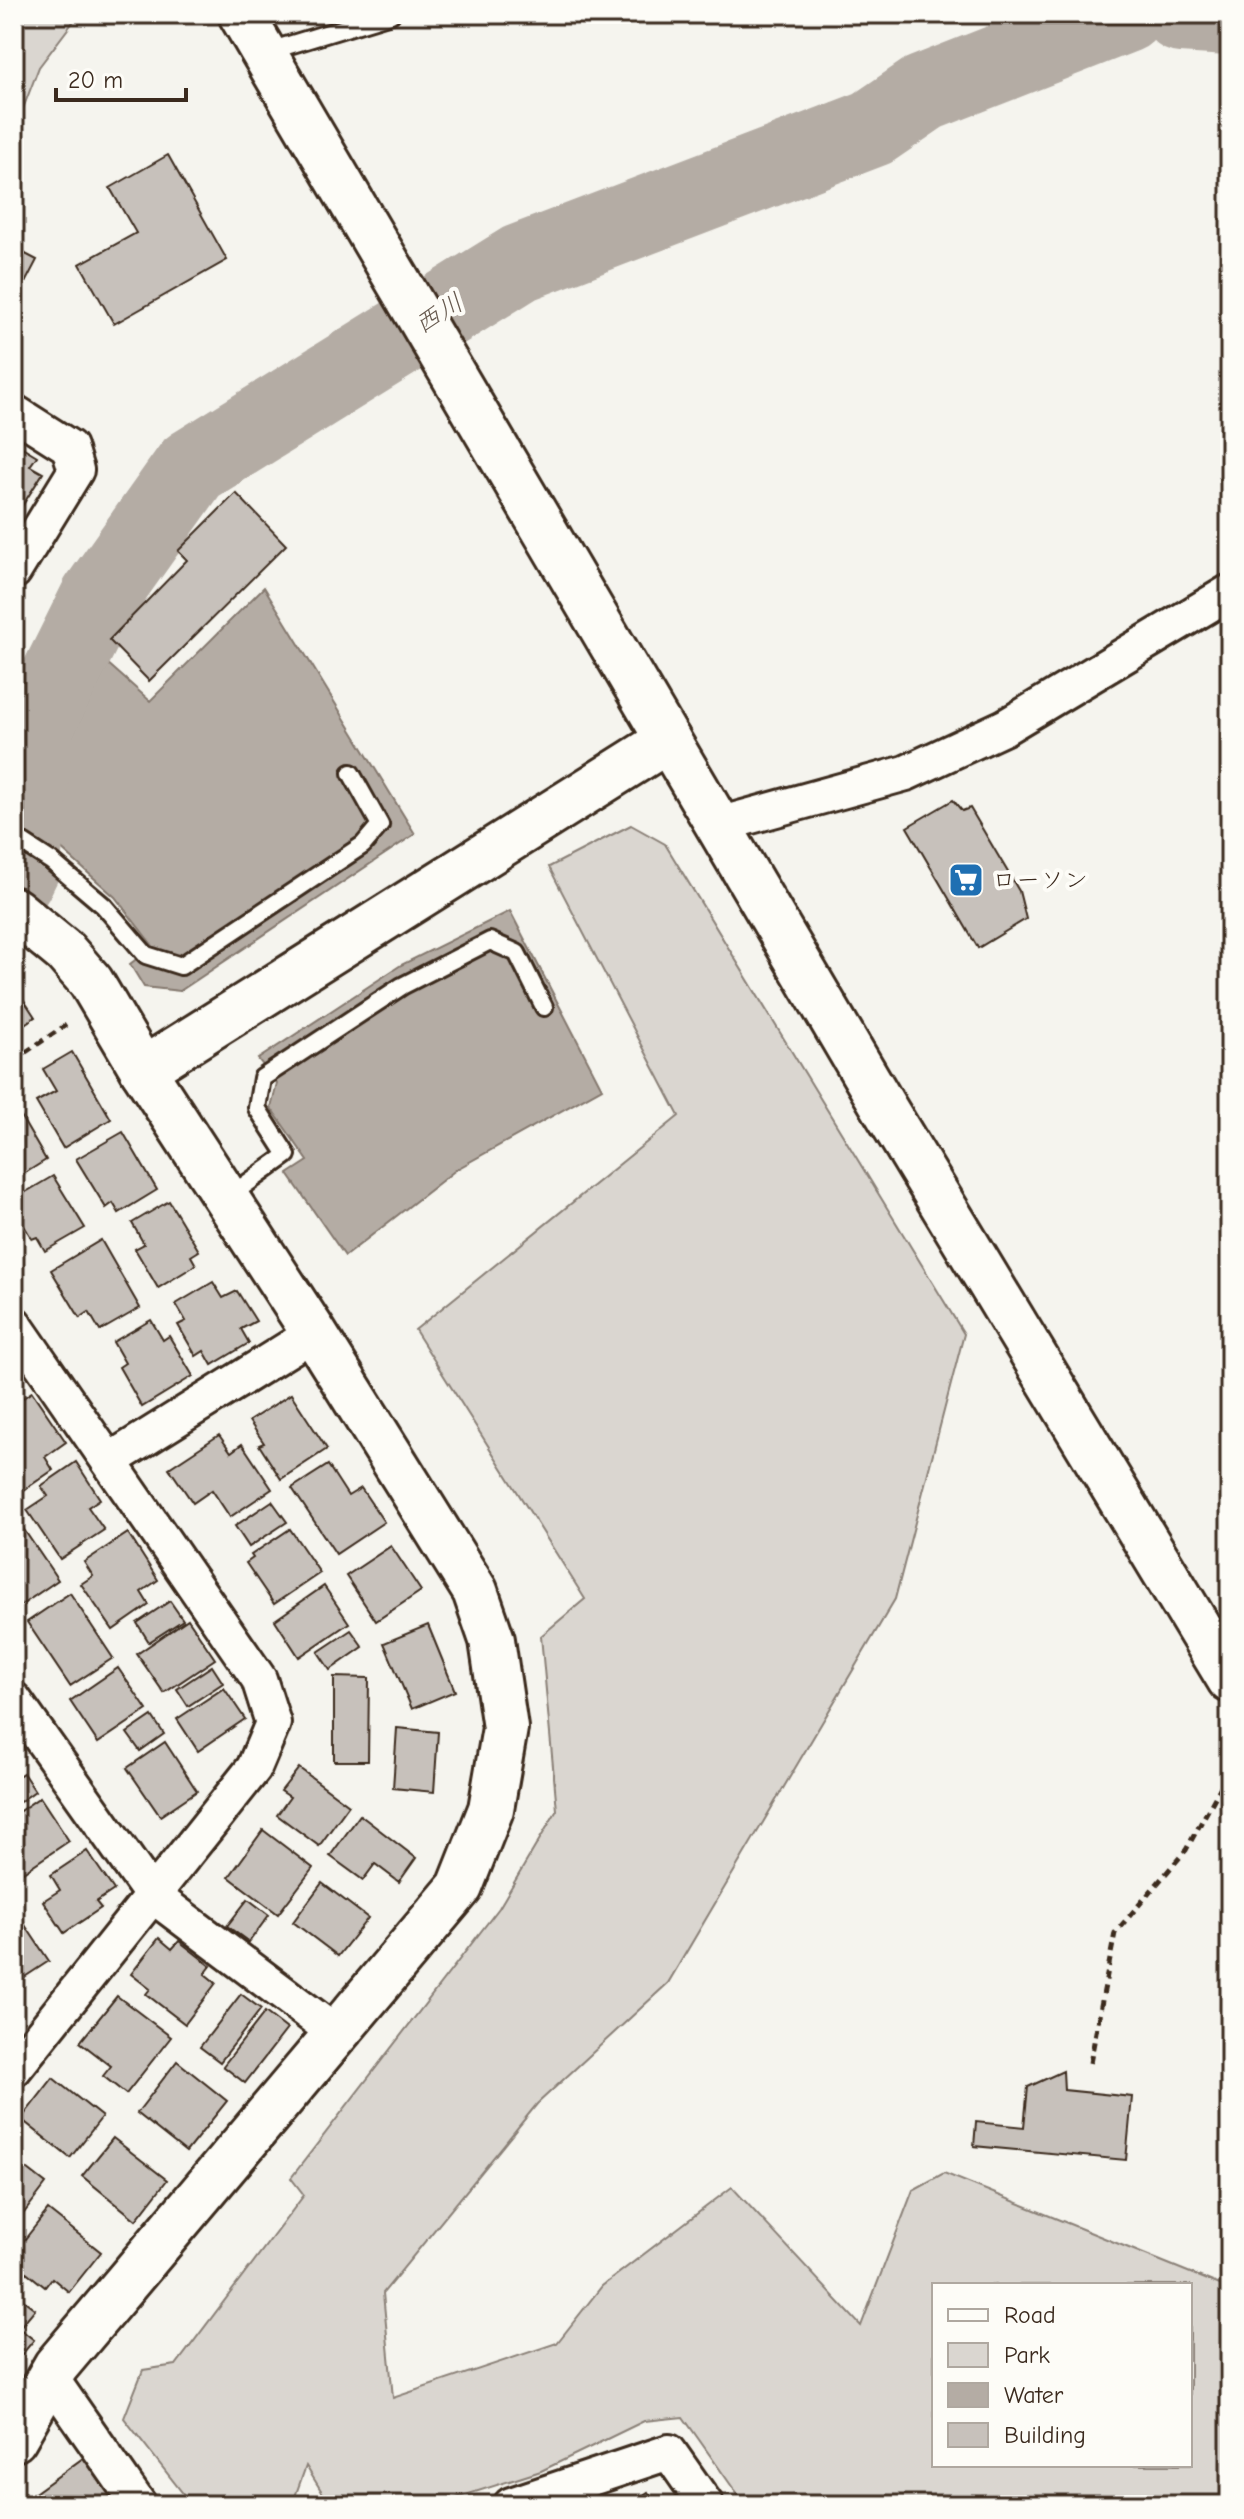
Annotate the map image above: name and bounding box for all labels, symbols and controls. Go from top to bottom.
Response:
scale bar [56,52,186,102]
text: 20 m [68,66,123,94]
water label: 西川 [409,287,469,341]
supermarket icon: ローソン [947,861,985,899]
place label: ローソン [992,866,1088,894]
legend [932,2283,1192,2467]
text: Road [1004,2301,1056,2329]
text: Park [1004,2341,1050,2369]
text: Water [1004,2381,1064,2409]
text: Building [1004,2421,1086,2449]

